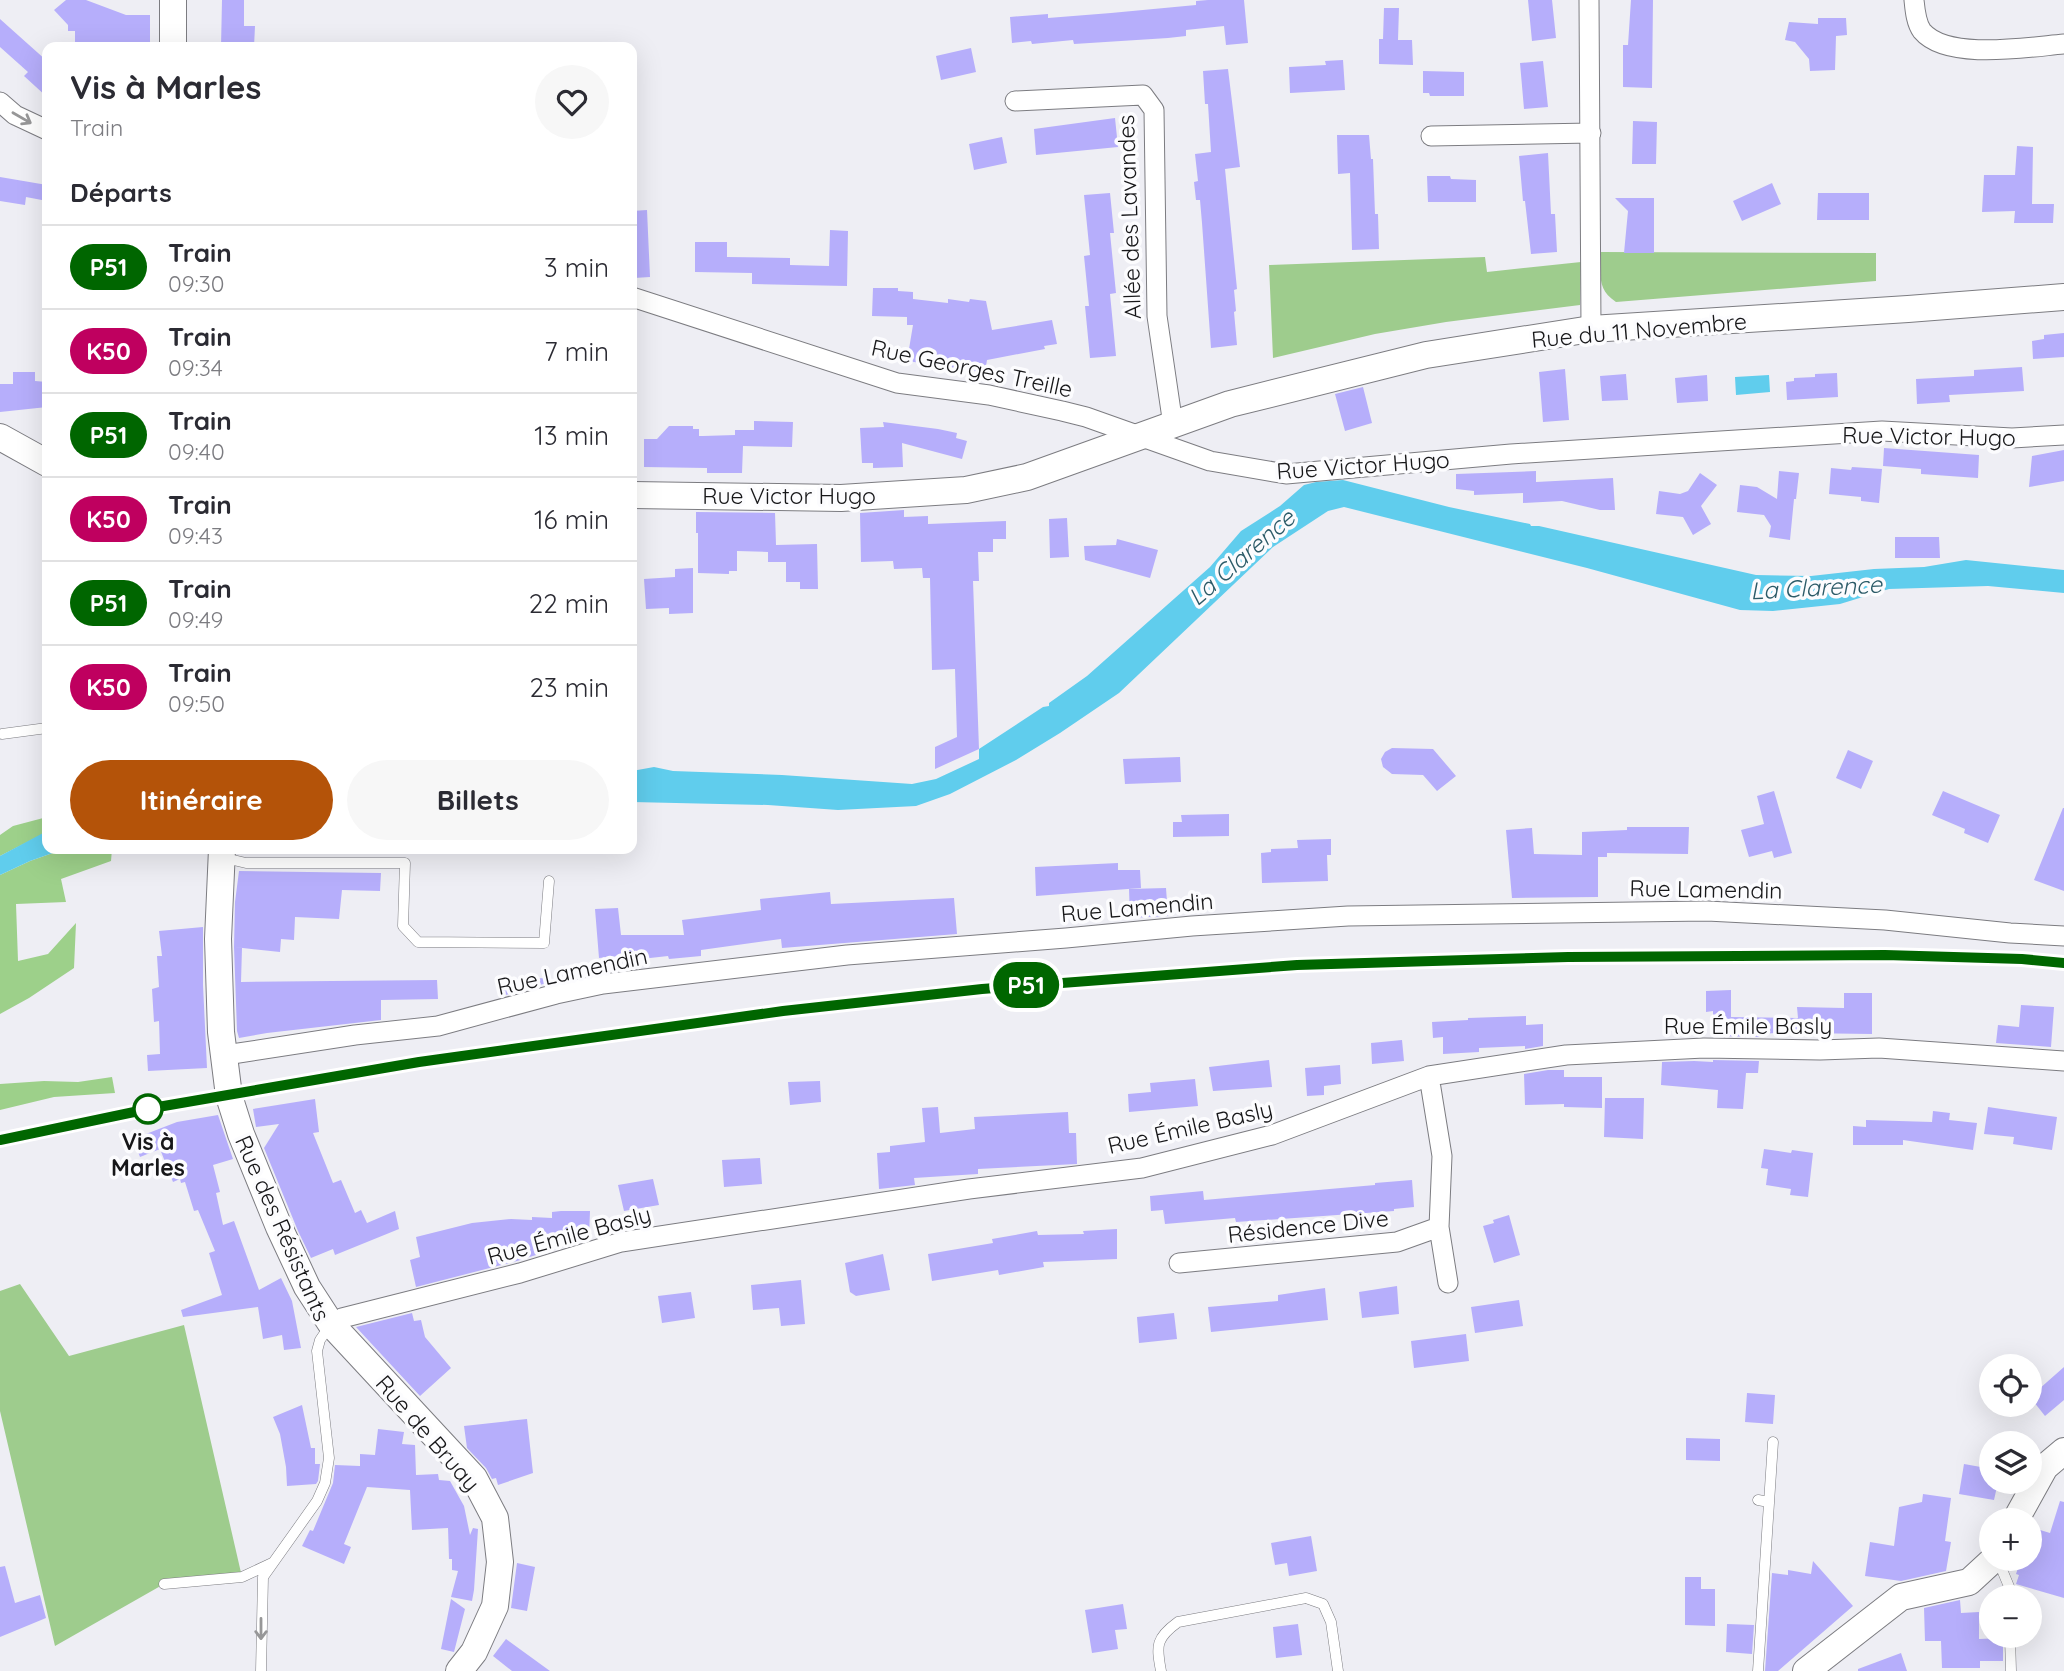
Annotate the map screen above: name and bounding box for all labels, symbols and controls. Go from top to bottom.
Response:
button: heart [535,65,609,139]
text: Vis à Marles [70,66,261,107]
one-way arrow [12,111,32,125]
text: Train [70,113,123,142]
street label: Allée des Lavandes [1111,114,1147,320]
text: Départs [70,176,172,209]
text: Train [168,236,232,269]
text: 3 min [544,251,609,284]
text: P51 [90,252,127,282]
text: 09:30 [168,269,225,298]
street label: Rue du 11 Novembre [1530,306,1748,354]
text: Train [168,320,232,353]
street label: Rue Georges Treille [869,333,1075,403]
text: 7 min [544,335,609,368]
text: K50 [86,336,131,366]
text: 09:34 [168,353,223,382]
text: Train [168,404,232,437]
text: 13 min [534,419,609,452]
text: P51 [90,420,127,450]
street label: Rue Victor Hugo [1842,420,2016,452]
text: 09:40 [168,437,225,466]
street label: Rue Victor Hugo [1275,444,1451,486]
street label: Rue Victor Hugo [702,481,876,510]
text: Train [168,488,232,521]
water label: La Clarence [1181,502,1302,612]
text: 16 min [534,503,609,536]
text: K50 [86,504,131,534]
text: 09:43 [168,521,223,550]
water label: La Clarence [1749,568,1884,605]
text: Train [168,572,232,605]
text: 22 min [529,587,609,620]
text: P51 [90,588,127,618]
text: 09:49 [168,605,223,634]
text: Train [168,656,232,689]
text: 23 min [530,671,609,704]
text: K50 [86,672,131,702]
text: 09:50 [168,689,225,718]
button: Itinéraire [70,760,333,840]
button: Billets [347,760,609,840]
street label: Rue Lamendin [1629,873,1783,905]
street label: Rue Lamendin [1059,886,1215,928]
street label: Rue Lamendin [494,941,650,1001]
line badge: P51 [986,962,1066,1008]
text: P51 [1007,970,1045,1000]
street label: Rue Émile Basly [1664,1011,1832,1040]
marker: Vis à Marles [133,1094,163,1124]
street label: Rue Émile Basly [1105,1094,1275,1160]
place label: Vis à Marles [111,1127,185,1182]
street label: Rue des Résistants [229,1131,337,1325]
street label: Rue Émile Basly [484,1199,654,1271]
street label: Résidence Dive [1226,1203,1390,1249]
map controls [1979,1354,2042,1648]
button: locate [1979,1354,2042,1417]
street label: Rue de Bruay [370,1369,486,1497]
button: layers [1979,1431,2042,1494]
button: + [1979,1508,2042,1571]
button: − [1979,1585,2042,1648]
one-way arrow [254,1617,268,1640]

